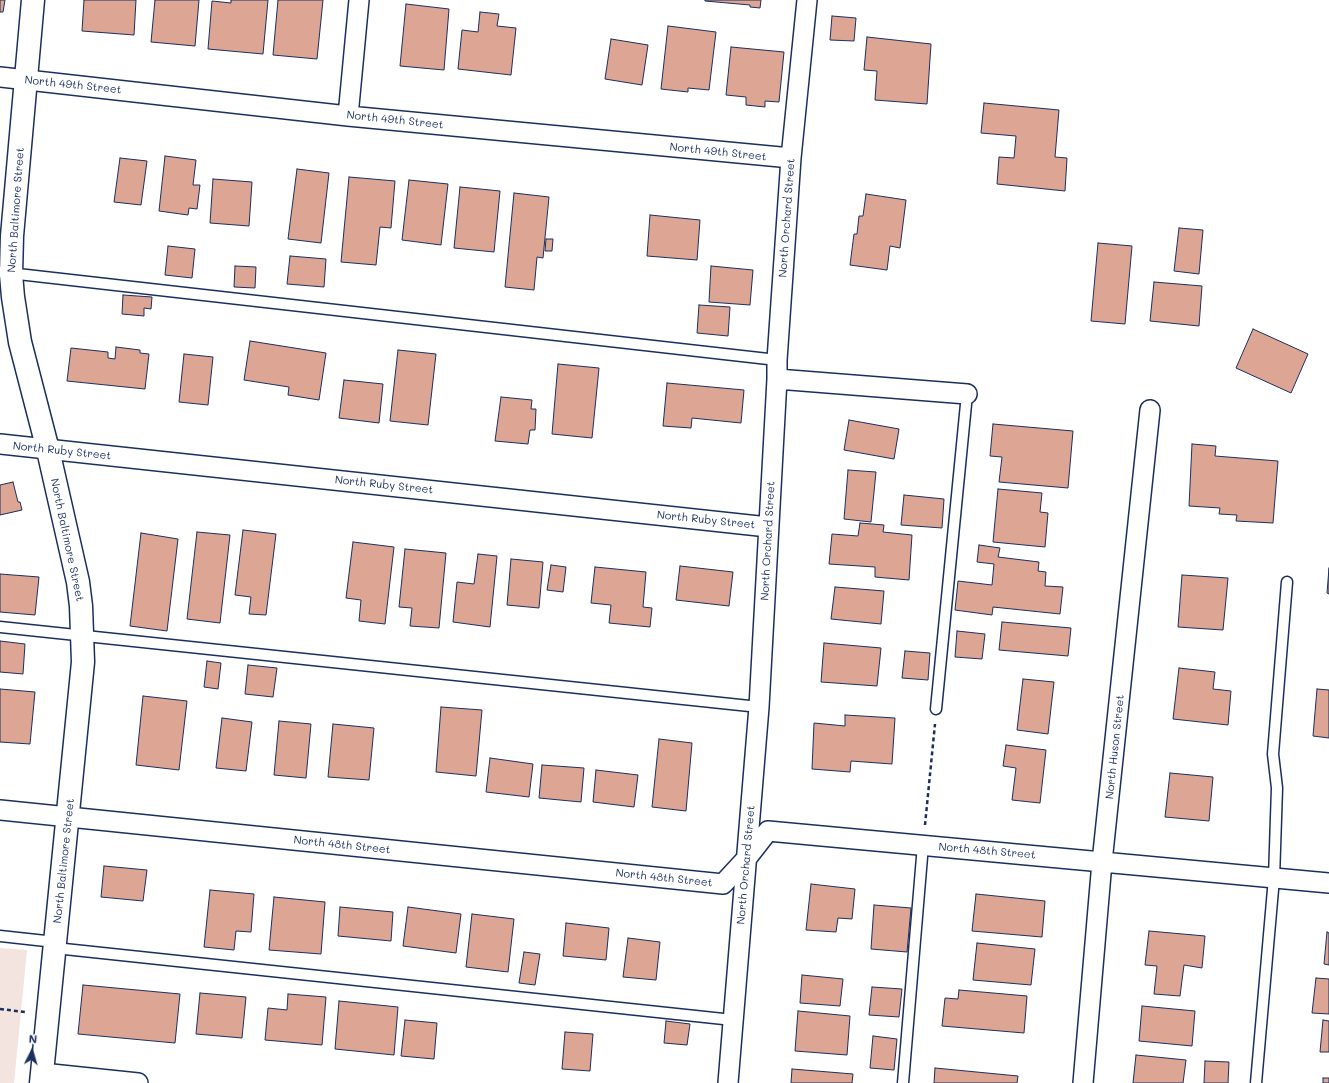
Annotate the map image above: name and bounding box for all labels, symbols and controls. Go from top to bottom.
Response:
street label: North 49th Street [24,73,122,97]
street label: North 49th Street [346,108,444,132]
street label: North 49th Street [669,140,767,164]
street label: North Baltimore Street [5,147,27,273]
street label: North Orchard Street [776,158,798,278]
street label: North Ruby Street [12,439,112,463]
street label: North Ruby Street [334,473,434,497]
street label: North Baltimore Street [47,477,87,603]
street label: North Orchard Street [758,481,778,601]
street label: North Ruby Street [656,508,756,532]
street label: North Huson Street [1103,694,1127,800]
street label: North Baltimore Street [51,798,77,924]
street label: North Orchard Street [734,805,758,925]
street label: North 48th Street [293,833,391,857]
street label: North 48th Street [938,840,1036,862]
street label: North 48th Street [615,866,713,890]
north arrow [12,1031,52,1071]
text: N [28,1031,38,1046]

